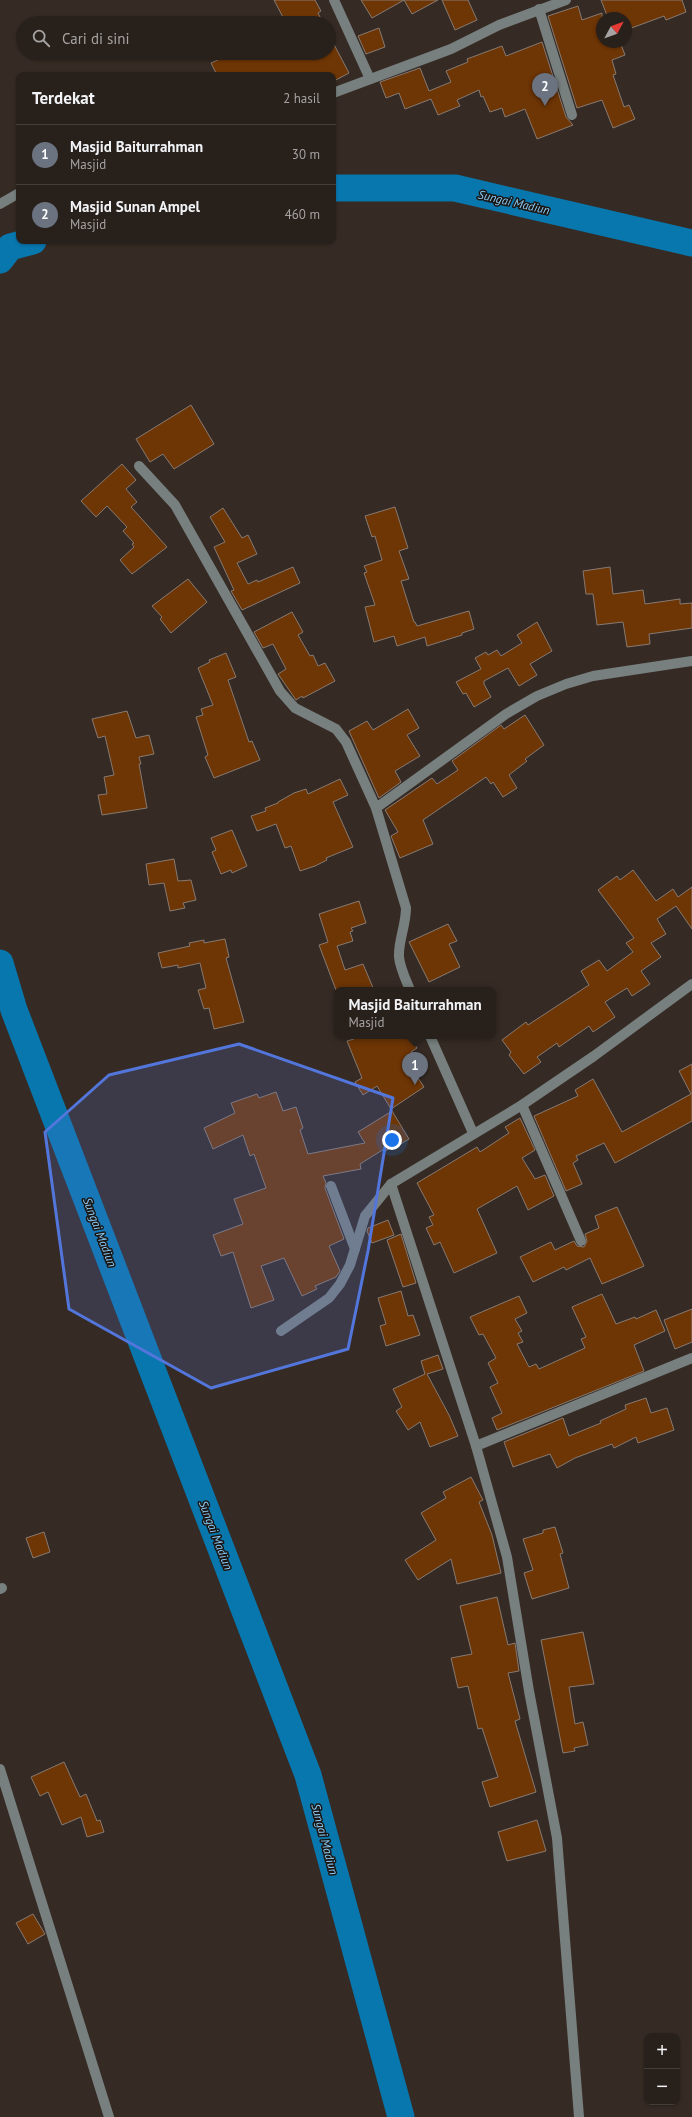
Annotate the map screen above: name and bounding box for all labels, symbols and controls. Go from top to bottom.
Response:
north arrow [596,12,632,48]
search box [16,16,336,60]
icon: search [30,27,52,49]
text: Cari di sini [62,29,130,48]
pin: 2 [532,73,558,106]
text: Terdekat [32,87,95,109]
text: 2 hasil [283,90,320,107]
text: Masjid Baiturrahman [70,137,203,156]
text: 1 [41,146,49,163]
text: 30 m [292,146,320,163]
text: Masjid [70,156,106,173]
water label: Sungai Madiun [477,186,551,218]
text: Masjid Sunan Ampel [70,197,200,216]
text: 2 [41,206,49,223]
text: 460 m [285,206,320,223]
text: Masjid [70,216,106,233]
popup [334,987,496,1039]
text: Masjid Baiturrahman [348,995,482,1014]
text: Masjid [348,1014,385,1031]
pin: 1 [402,1052,428,1085]
your location [382,1130,402,1150]
water label: Sungai Madiun [80,1195,120,1269]
water label: Sungai Madiun [196,1498,236,1572]
water label: Sungai Madiun [308,1802,342,1876]
map controls [644,2033,680,2105]
button: + [644,2033,680,2069]
button: − [644,2069,680,2105]

